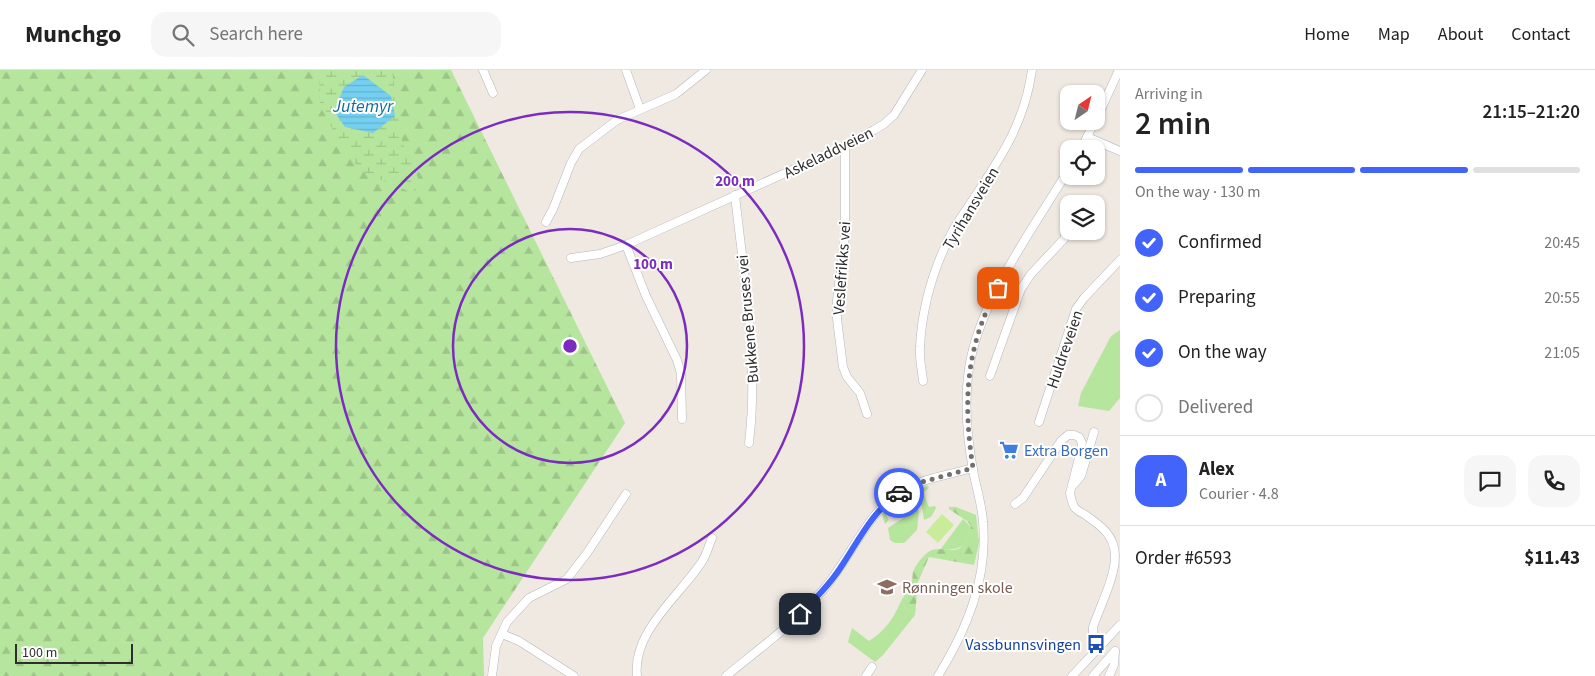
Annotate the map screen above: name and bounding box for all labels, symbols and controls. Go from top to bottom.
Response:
search box [151,12,501,57]
text: Munchgo [25,17,121,52]
icon: search [169,21,197,49]
text: Search here [209,21,303,48]
text: Home [1304,22,1350,47]
text: Map [1378,22,1410,47]
text: About [1438,22,1483,47]
text: Contact [1511,22,1570,47]
text: Arriving in [1135,83,1203,105]
north arrow [1060,85,1105,130]
map controls [1060,85,1105,240]
water label: Jutemyr [332,94,394,119]
text: 21:15–21:20 [1482,99,1580,126]
text: 2 min [1135,101,1211,147]
street label: Askeladdveien [780,122,877,184]
button: locate [1060,140,1105,185]
street label: Tyrihansveien [937,163,1004,254]
text: 200 m [715,171,755,192]
text: On the way · 130 m [1135,181,1260,203]
button: layers [1060,195,1105,240]
street label: Veslefrikks vei [828,221,856,316]
icon: check [1135,229,1163,257]
text: Confirmed [1178,229,1262,256]
text: 20:45 [1544,232,1580,254]
text: 100 m [633,254,673,275]
street label: Bukkene Bruses vei [731,254,765,384]
pin [977,267,1019,309]
icon: bag [984,274,1012,302]
icon: check [1135,284,1163,312]
text: Preparing [1178,284,1256,311]
text: 20:55 [1544,287,1580,309]
street label: Huldreveien [1041,307,1089,391]
centre of rings [561,337,579,355]
icon: check [1135,339,1163,367]
text: On the way [1178,339,1267,366]
text: 21:05 [1544,342,1580,364]
text: Delivered [1178,394,1253,421]
supermarket icon: Extra Borgen [998,439,1020,461]
place label: Extra Borgen [1024,440,1109,462]
button: chat [1464,455,1516,507]
button: phone [1528,455,1580,507]
text: Alex [1199,456,1235,483]
text: A [1156,467,1166,494]
courier [874,468,924,518]
icon: car [885,479,913,507]
text: Courier · 4.8 [1199,483,1279,505]
text: Order #6593 [1135,545,1232,572]
text: $11.43 [1524,545,1580,572]
school or university icon: Rønningen skole [876,576,898,598]
place label: Rønningen skole [902,577,1013,599]
pin [779,593,821,635]
icon: home [786,600,814,628]
bus stop icon: Vassbunnsvingen [1085,633,1107,655]
place label: Vassbunnsvingen [965,634,1081,656]
scale bar [15,641,132,664]
text: 100 m [22,643,57,663]

